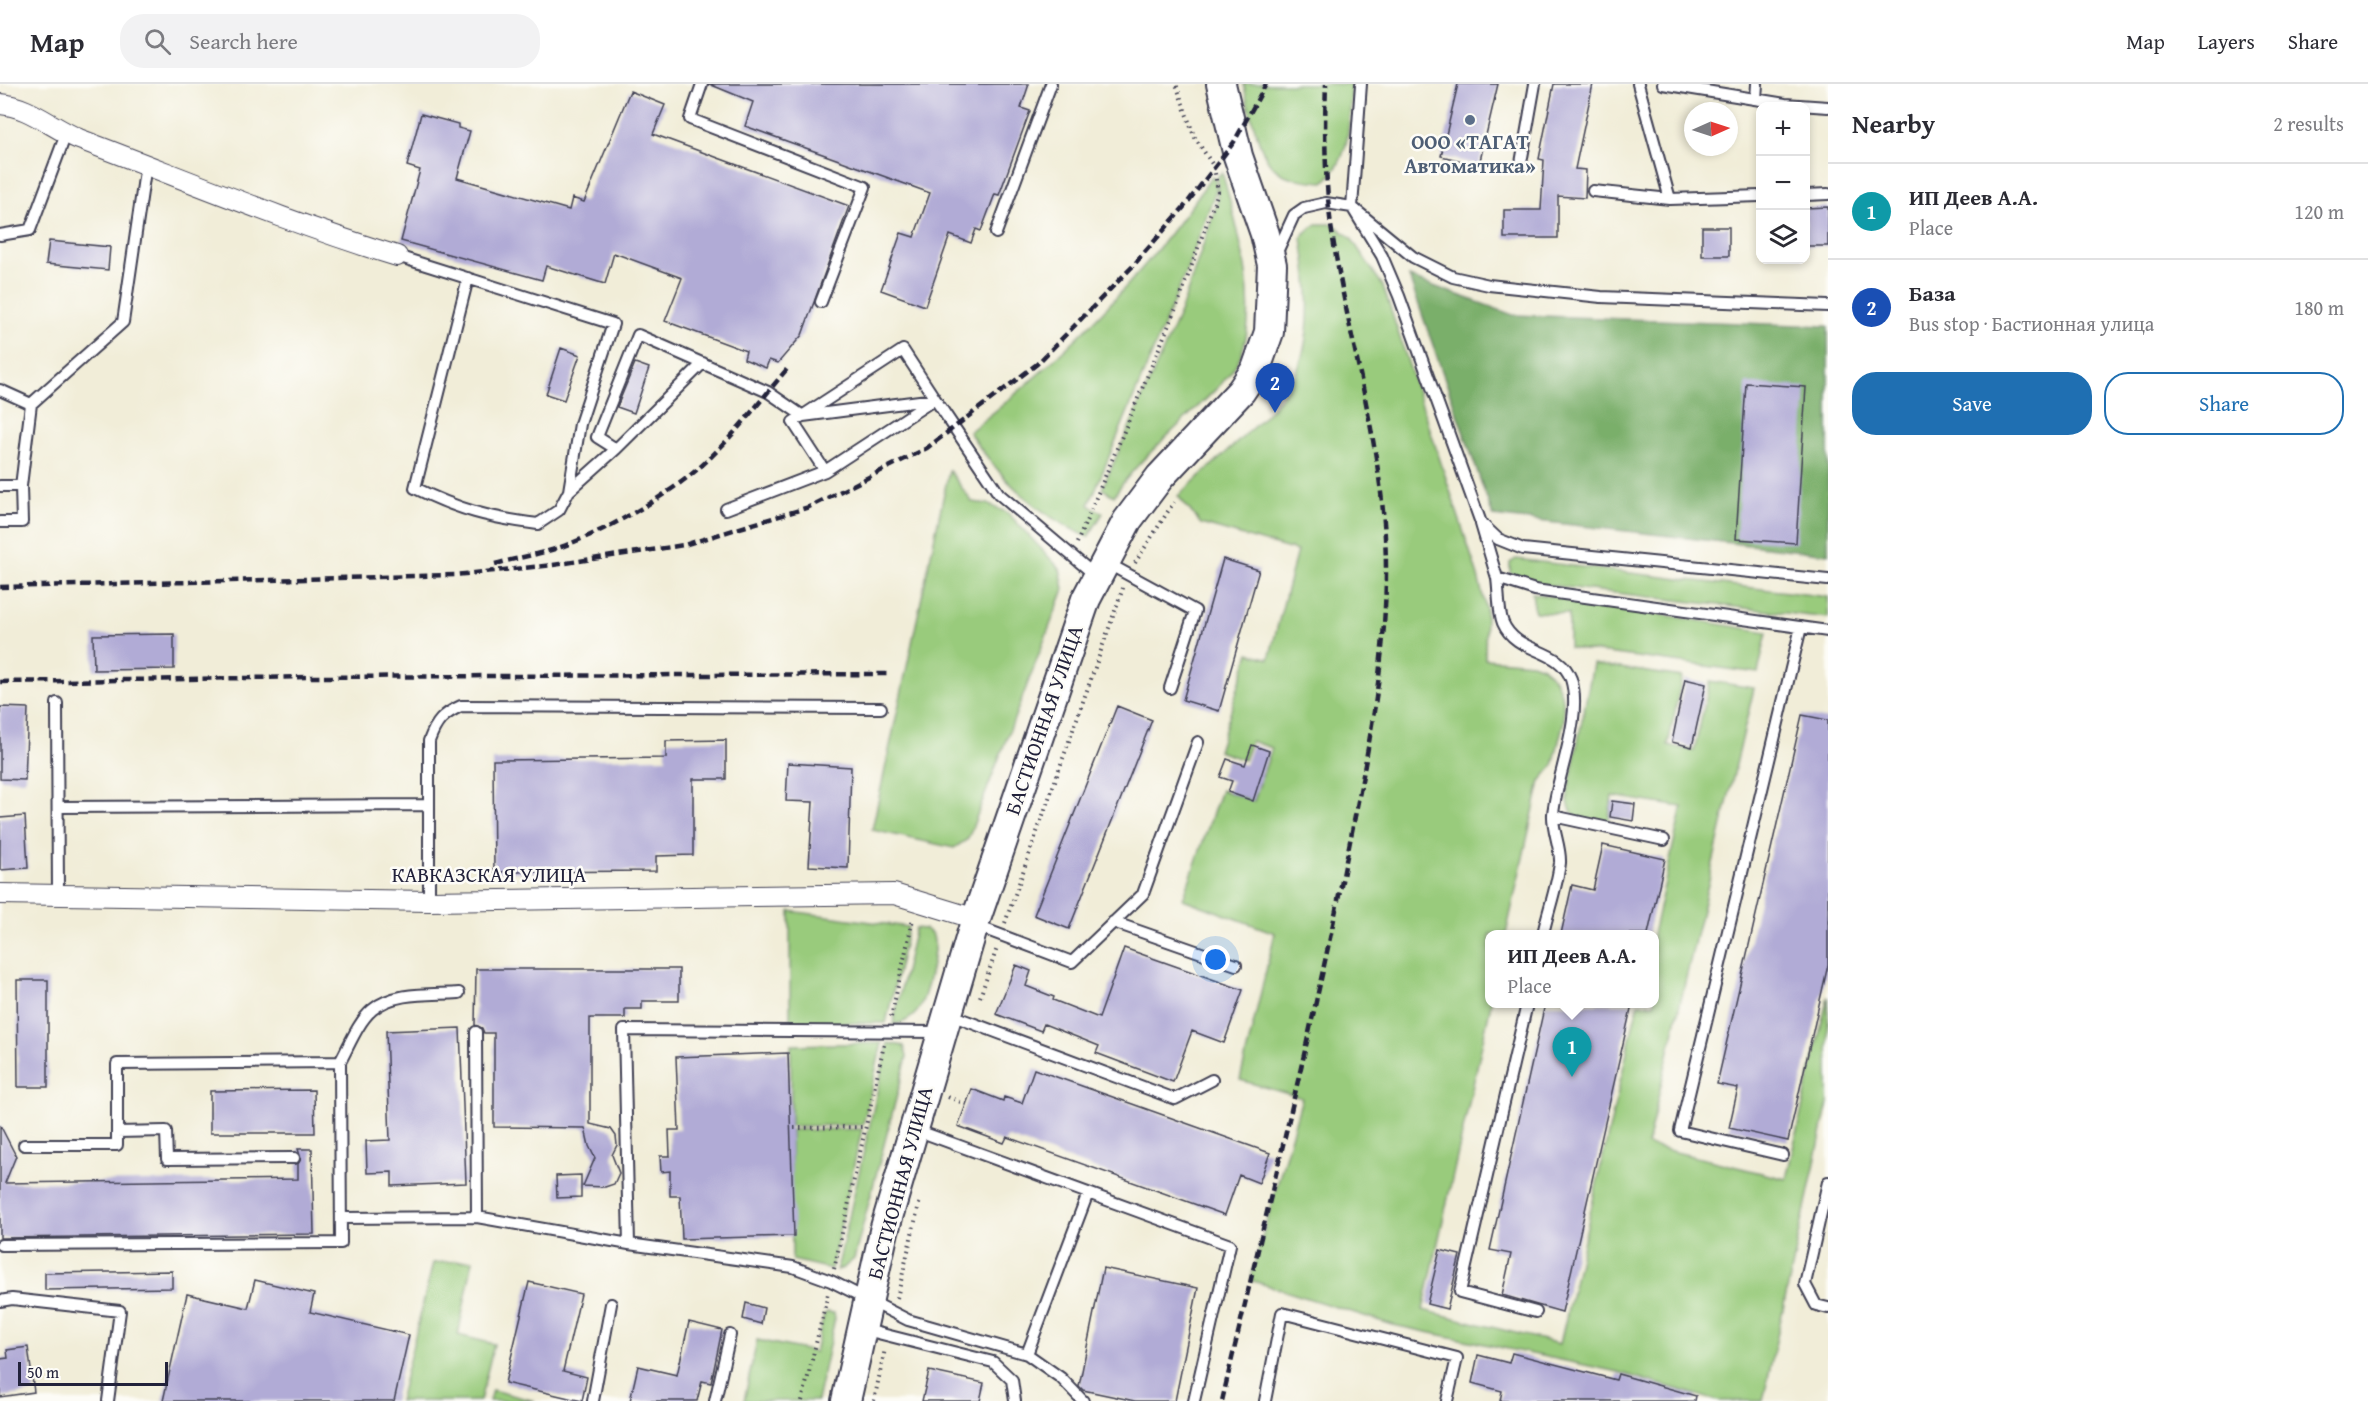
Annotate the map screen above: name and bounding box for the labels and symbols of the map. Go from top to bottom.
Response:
north arrow [1684,102,1738,156]
marker: ООО «ТАГАТ Автоматика» [1463,113,1477,127]
place label: ООО «ТАГАТ Автоматика» [1404,126,1536,181]
pin: 2 [1256,364,1294,413]
street label: БАСТИОННАЯ УЛИЦА [997,621,1091,819]
street label: КАВКАЗСКАЯ УЛИЦА [392,859,587,890]
your location [1201,945,1230,974]
pin: 1 [1552,1028,1592,1077]
street label: БАСТИОННАЯ УЛИЦА [859,1083,940,1283]
scale bar [18,1359,168,1386]

